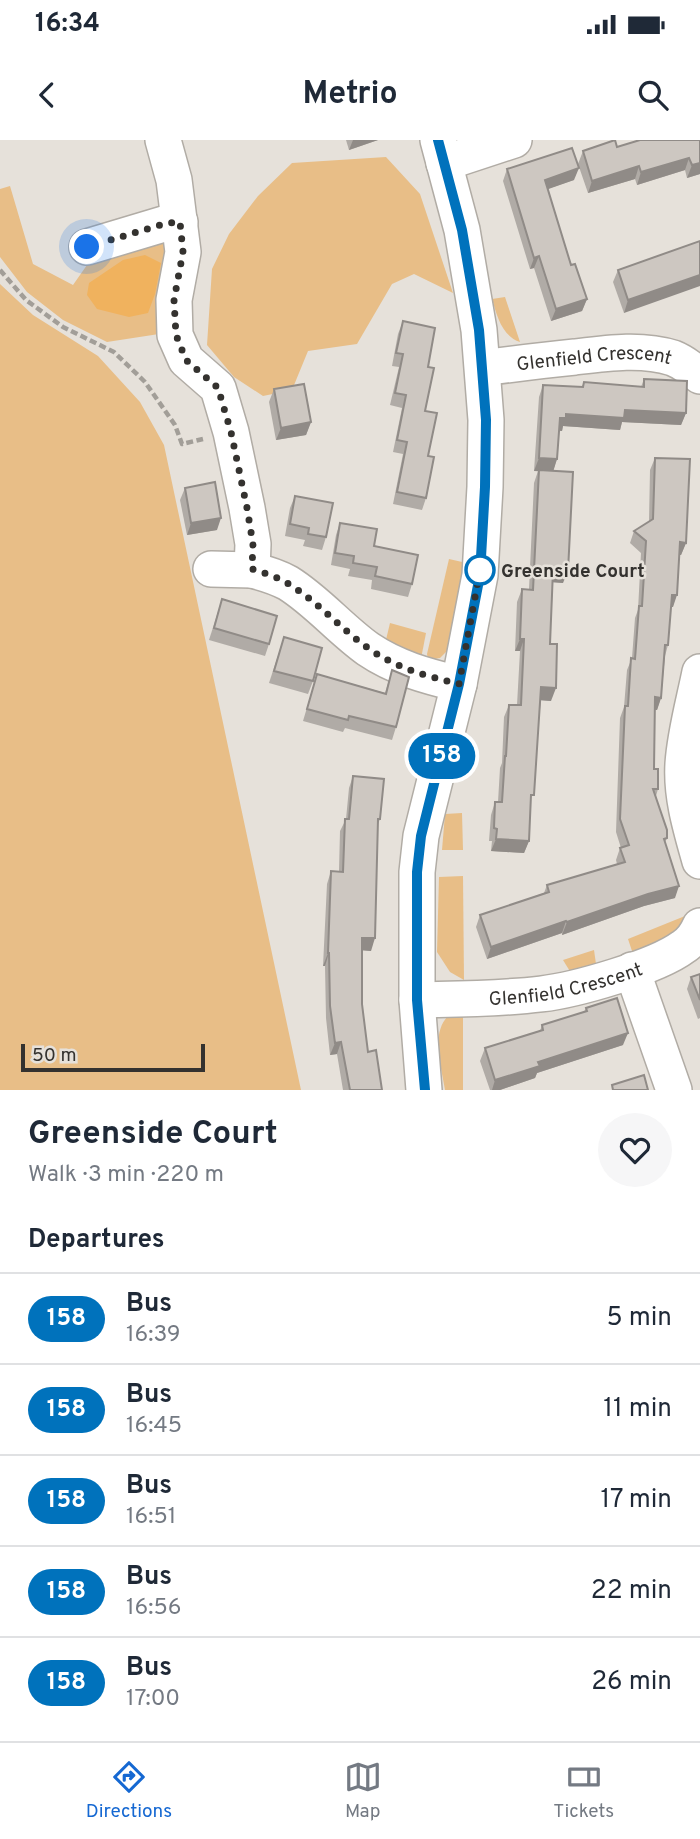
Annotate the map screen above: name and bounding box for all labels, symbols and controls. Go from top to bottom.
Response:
text: 16:34 [35,8,100,41]
text: Metrio [302,75,398,115]
icon: back [28,76,66,114]
icon: search [634,76,672,114]
your location [69,229,104,264]
street label: Glenfield Crescent [515,342,674,378]
marker: Greenside Court [465,555,495,585]
place label: Greenside Court [501,560,645,584]
line badge: 158 [402,733,482,779]
text: 158 [422,741,462,771]
street label: Glenfield Crescent [488,958,646,1012]
scale bar [21,1041,205,1073]
text: 50 m [32,1044,77,1068]
button: heart [598,1113,672,1187]
text: Greenside Court [28,1114,278,1156]
text: Walk · 3 min · 220 m [28,1161,224,1190]
text: Departures [28,1224,165,1257]
text: Bus [126,1288,172,1321]
text: 5 min [606,1302,672,1335]
text: 158 [47,1304,86,1334]
text: 16:39 [126,1321,181,1350]
text: Bus [126,1379,172,1412]
text: 11 min [603,1393,672,1426]
text: 158 [47,1395,86,1425]
text: 16:45 [126,1412,182,1441]
text: Bus [126,1470,172,1503]
text: 17 min [600,1484,672,1517]
text: 158 [47,1486,86,1516]
text: 16:51 [126,1503,176,1532]
text: Bus [126,1561,172,1594]
text: 22 min [591,1575,672,1608]
text: 158 [47,1577,86,1607]
text: 16:56 [126,1594,182,1623]
text: Bus [126,1652,172,1685]
text: 26 min [591,1666,672,1699]
text: 158 [47,1668,86,1698]
text: 17:00 [126,1685,180,1714]
tab: Directions [86,1758,172,1824]
tab: Map [344,1758,382,1824]
tab: Tickets [553,1758,614,1824]

